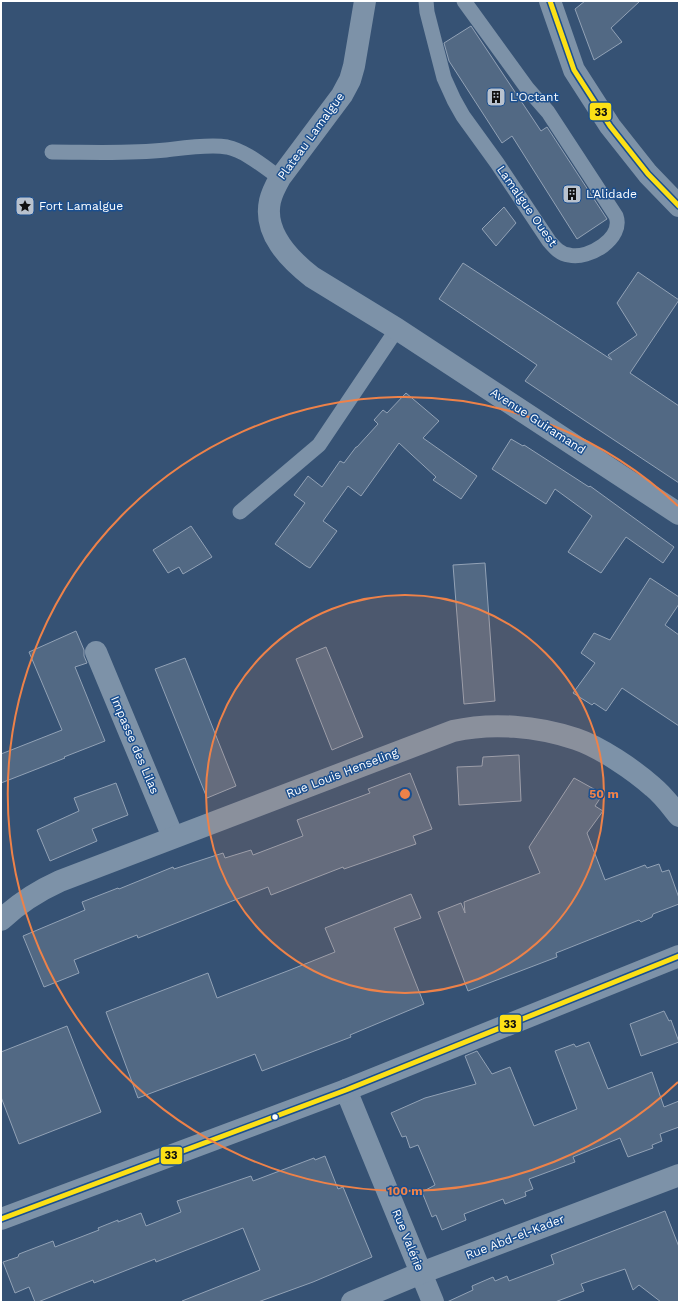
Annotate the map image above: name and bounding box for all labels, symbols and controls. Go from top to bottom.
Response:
building icon: L'Octant [485,86,507,108]
street label: Plateau Lamalgue [275,90,347,182]
place label: L'Octant [510,90,558,104]
line badge: 33 [589,102,612,121]
text: 33 [594,106,608,119]
street label: Lamalgue Ouest [494,163,560,249]
building icon: L'Alidade [561,183,583,205]
place label: L'Alidade [586,187,637,201]
place icon: Fort Lamalgue [14,195,36,217]
place label: Fort Lamalgue [39,199,123,213]
street label: Avenue Guiramand [488,385,588,457]
street label: Impasse des Lilas [108,694,162,796]
street label: Rue Louis Henseling [284,745,400,801]
centre of rings [398,787,412,801]
text: 50 m [589,787,619,801]
line badge: 33 [499,1014,522,1033]
text: 33 [503,1018,517,1031]
unlabelled marker [270,1112,280,1122]
line badge: 33 [160,1146,183,1165]
text: 33 [164,1149,178,1162]
text: 100 m [387,1184,423,1198]
street label: Rue Valérie [389,1207,427,1273]
street label: Rue Abd-el-Kader [464,1212,567,1262]

